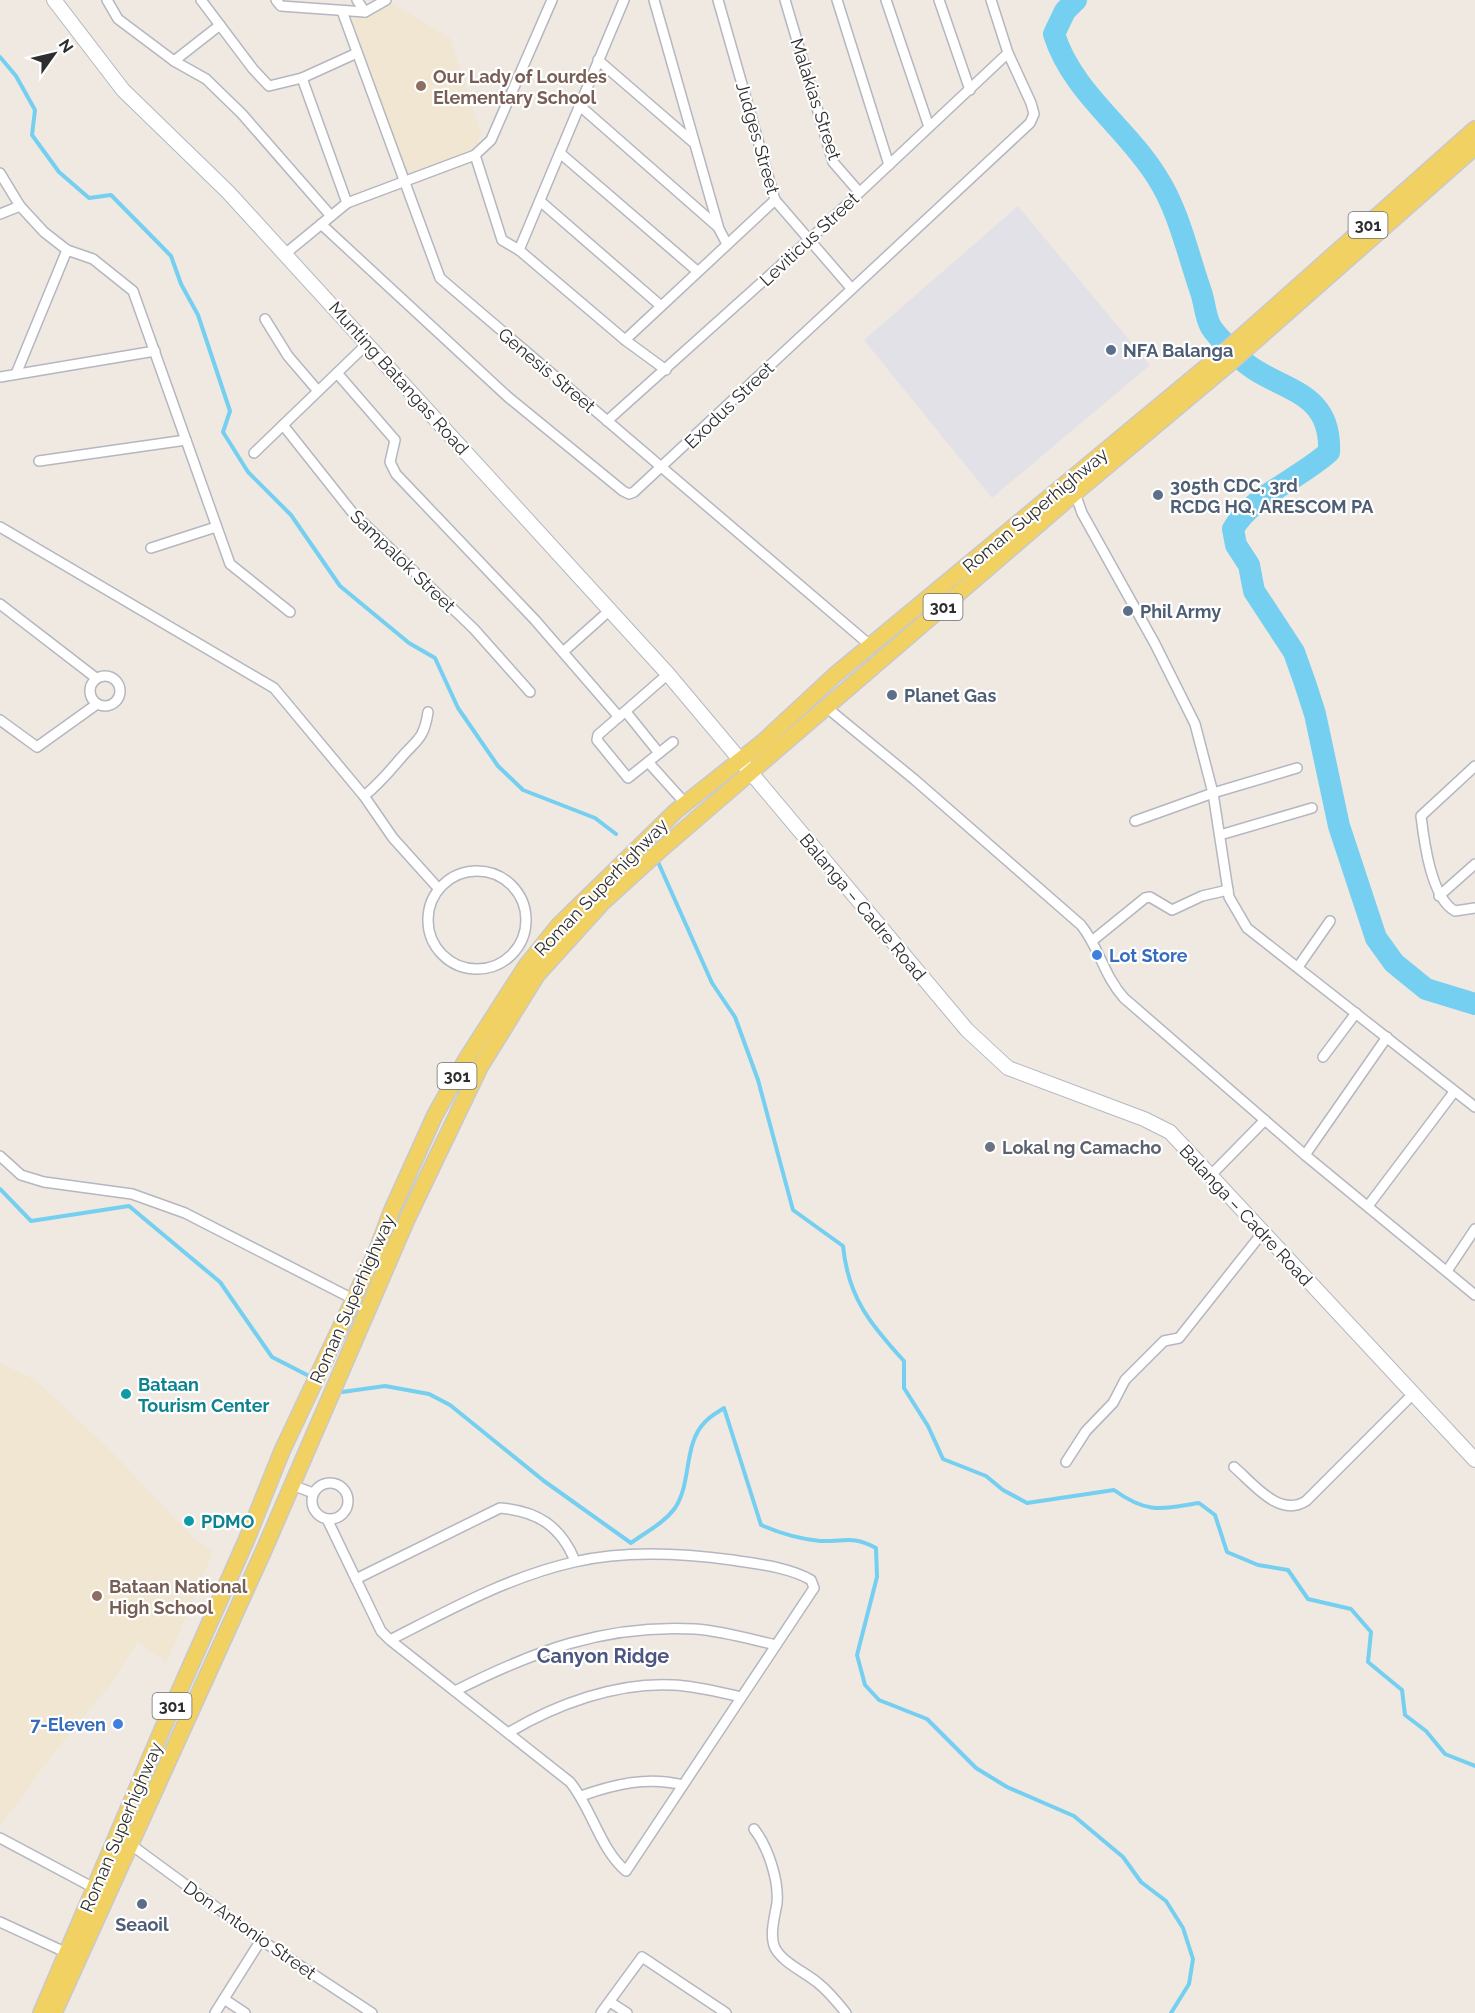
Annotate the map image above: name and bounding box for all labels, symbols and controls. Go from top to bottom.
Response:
north arrow [24,24,84,84]
text: N [55,36,77,56]
street label: Malakias Street [786,36,846,162]
place label: Our Lady of Lourdes Elementary School [433,66,607,108]
marker: Our Lady of Lourdes Elementary School [414,79,428,93]
street label: Judges Street [732,80,784,196]
street label: Leviticus Street [755,188,863,290]
road number: 301 [1348,212,1388,238]
street label: Munting Batangas Road [325,297,473,459]
street label: Genesis Street [494,323,600,417]
place label: NFA Balanga [1123,340,1233,361]
marker: NFA Balanga [1104,343,1118,357]
street label: Exodus Street [680,357,778,453]
street label: Roman Superhighway [958,443,1112,577]
place label: 305th CDC, 3rd RCDG HQ, ARESCOM PA [1170,475,1374,517]
marker: 305th CDC, 3rd RCDG HQ, ARESCOM PA [1151,488,1165,502]
street label: Sampalok Street [346,506,460,616]
road number: 301 [924,594,962,620]
place label: Phil Army [1140,601,1221,622]
marker: Phil Army [1121,604,1135,618]
place label: Planet Gas [904,685,996,706]
marker: Planet Gas [885,688,899,702]
street label: Roman Superhighway [530,814,672,960]
street label: Balanga – Cadre Road [795,829,931,985]
place label: Lot Store [1109,945,1188,966]
marker: Lot Store [1090,948,1104,962]
road number: 301 [438,1063,476,1089]
place label: Lokal ng Camacho [1002,1137,1162,1158]
marker: Lokal ng Camacho [983,1140,997,1154]
street label: Balanga – Cadre Road [1175,1140,1317,1290]
street label: Roman Superhighway [305,1211,399,1387]
place label: Bataan Tourism Center [138,1374,269,1416]
marker: Bataan Tourism Center [119,1387,133,1401]
place label: PDMO [201,1511,255,1532]
marker: PDMO [182,1514,196,1528]
place label: Bataan National High School [109,1576,248,1618]
marker: Bataan National High School [90,1589,104,1603]
district label: Canyon Ridge [537,1644,669,1668]
road number: 301 [152,1693,192,1719]
place label: 7-Eleven [30,1714,106,1735]
marker: 7-Eleven [111,1717,125,1731]
street label: Roman Superhighway [76,1739,166,1915]
street label: Don Antonio Street [180,1876,320,1984]
marker: Seaoil [135,1897,149,1911]
place label: Seaoil [115,1914,169,1935]

